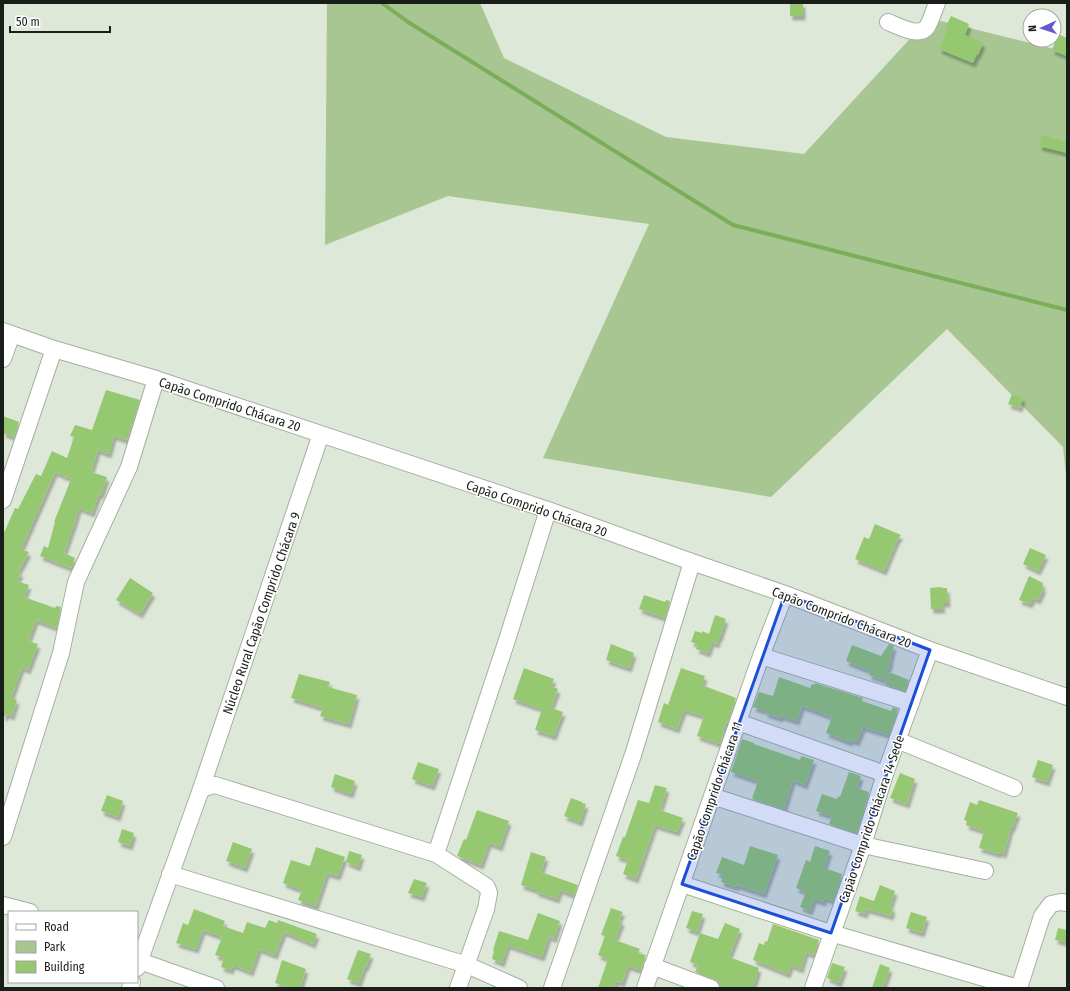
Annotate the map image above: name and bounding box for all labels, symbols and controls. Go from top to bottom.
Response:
scale bar [10,8,110,34]
north arrow [1022,8,1062,48]
text: 50 m [16,15,40,29]
text: N [1026,25,1039,32]
street label: Capão Comprido Chácara 20 [157,374,303,435]
street label: Capão Comprido Chácara 20 [464,477,610,540]
street label: Núcleo Rural Capão Comprido Chácara 9 [220,510,303,716]
street label: Capão Comprido Chácara 20 [770,584,914,651]
street label: Capão Comprido Chácara 11 [684,720,745,862]
street label: Capão Comprido Chácara 14 Sede [836,733,907,905]
legend [8,911,138,983]
text: Road [44,920,69,934]
text: Park [44,940,66,954]
text: Building [44,960,85,974]

